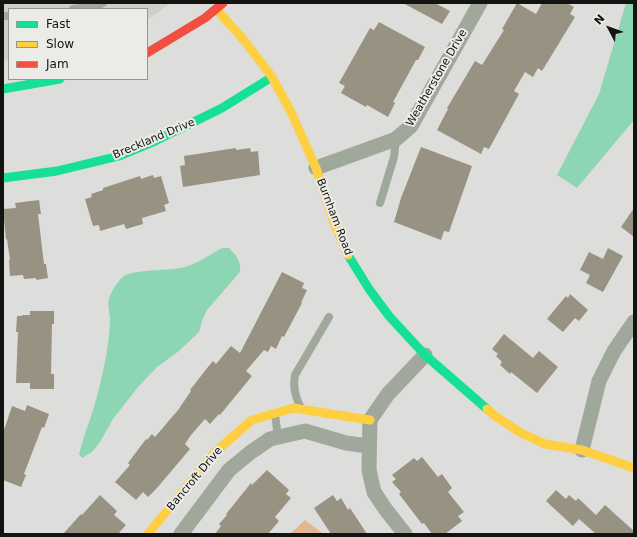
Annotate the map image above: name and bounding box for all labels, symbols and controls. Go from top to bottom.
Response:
legend [8,8,148,80]
north arrow [589,8,629,48]
text: N [592,12,607,28]
text: Fast [46,17,70,31]
street label: Weatherstone Drive [404,27,470,129]
text: Slow [46,37,74,51]
text: Jam [46,57,69,71]
street label: Breckland Drive [111,116,197,162]
street label: Burnham Road [313,177,355,257]
street label: Bancroft Drive [165,444,225,514]

